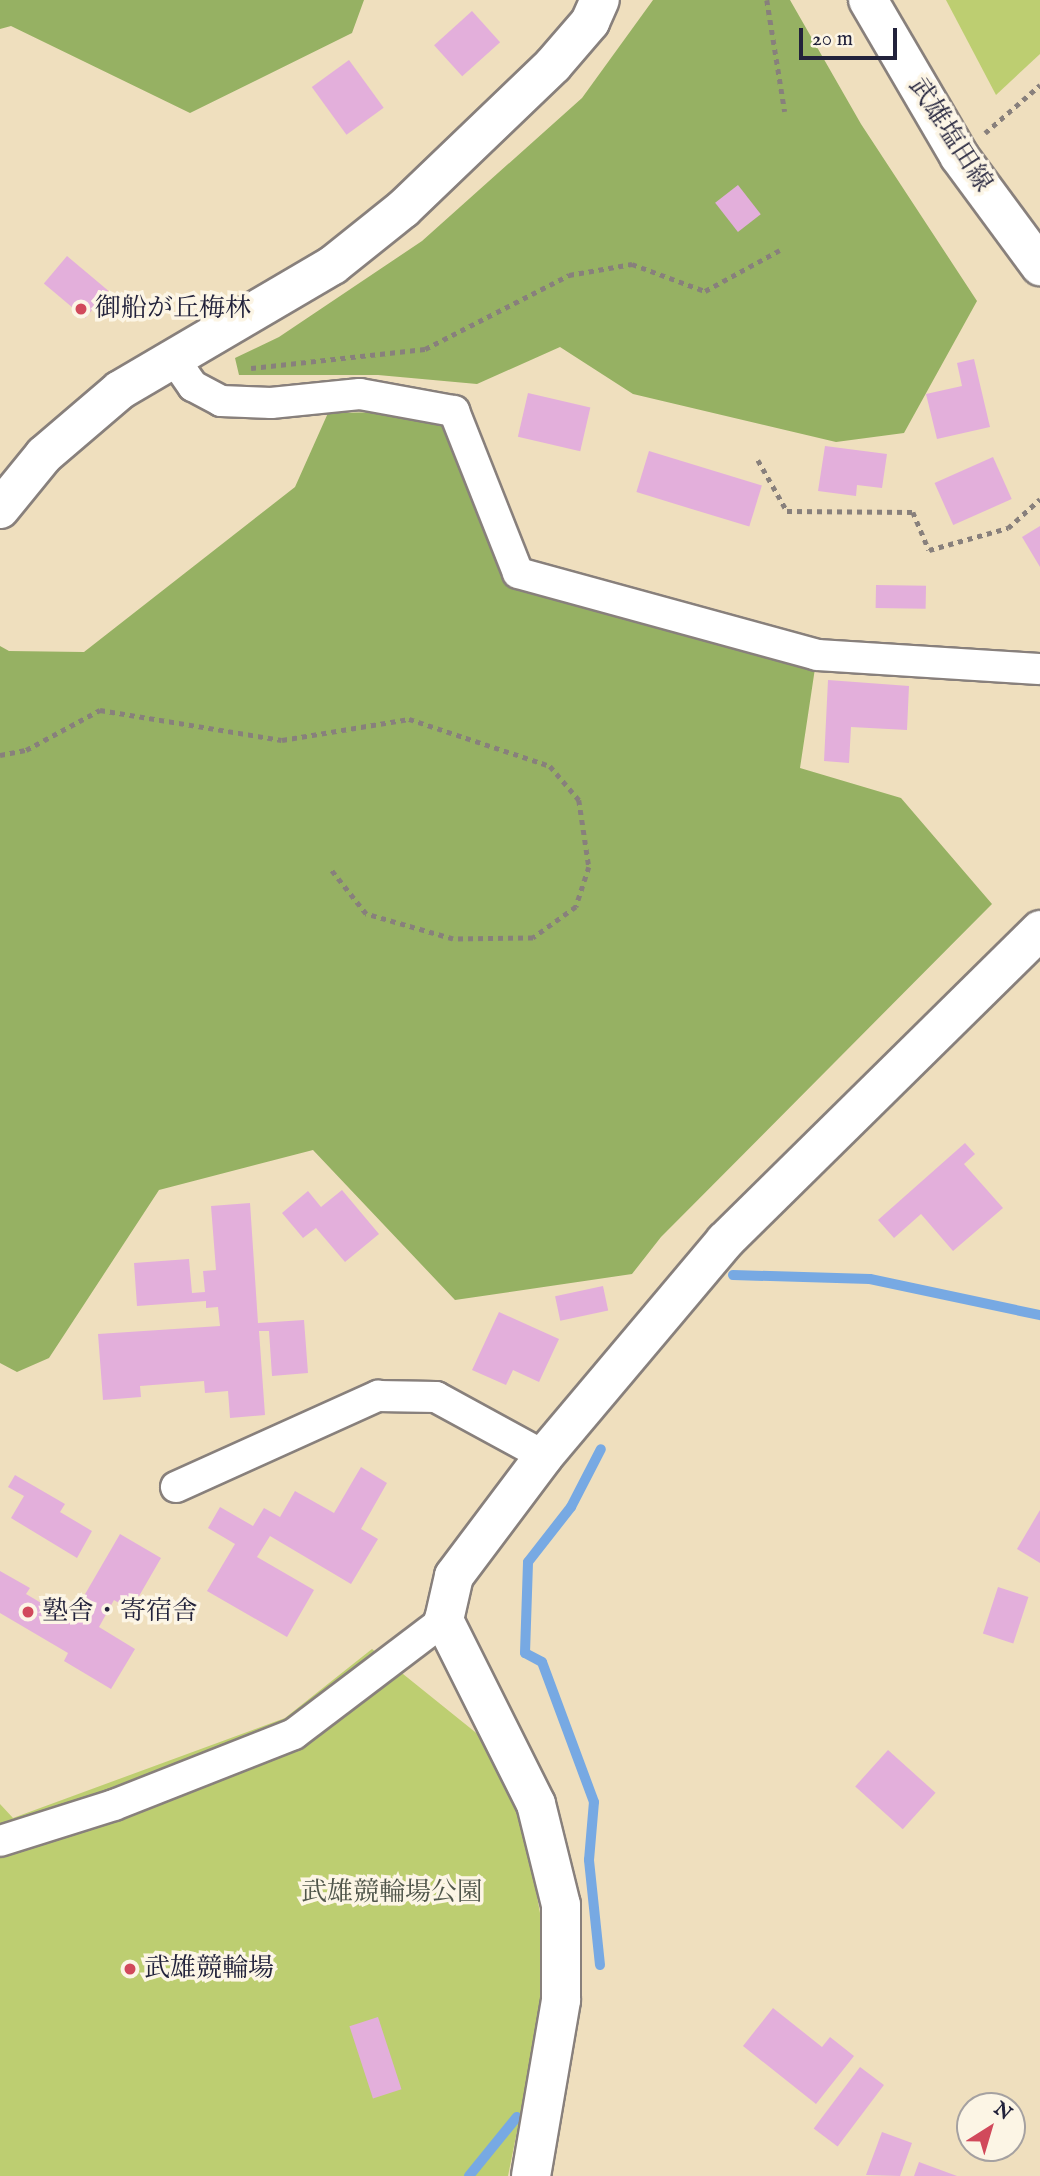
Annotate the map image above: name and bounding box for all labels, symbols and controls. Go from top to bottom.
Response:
scale bar [802,14,900,58]
text: 20 m [812,26,853,53]
street label: 武雄塩田線 [902,72,998,198]
place label: 御船が丘梅林 [95,293,251,325]
marker: 御船が丘梅林 [73,301,89,317]
place label: 塾舎・寄宿舎 [42,1596,198,1628]
marker: 塾舎・寄宿舎 [20,1604,36,1620]
park label: 武雄競輪場公園 [301,1877,483,1909]
place label: 武雄競輪場 [144,1953,274,1985]
marker: 武雄競輪場 [122,1961,138,1977]
north arrow [956,2092,1026,2162]
text: N [989,2097,1016,2126]

